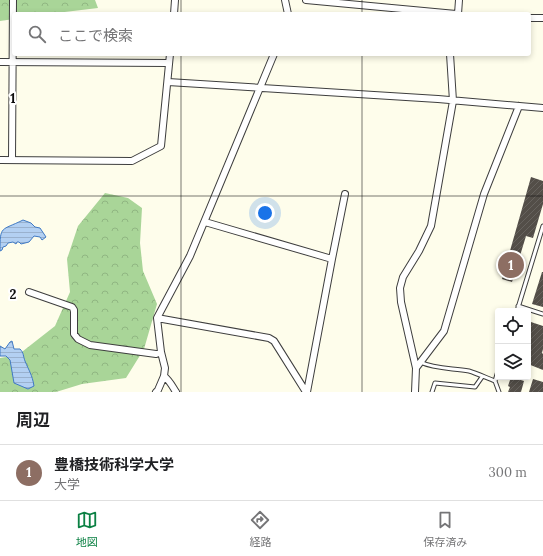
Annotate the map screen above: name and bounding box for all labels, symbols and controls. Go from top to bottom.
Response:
search box [12,12,531,56]
icon: search [26,23,48,45]
text: ここで検索 [58,26,133,45]
text: 1 [10,90,16,107]
your location [255,203,275,223]
pin: 1 [498,250,524,280]
text: 2 [10,286,17,303]
map controls [495,308,531,380]
button: locate [495,308,531,344]
button: layers [495,344,531,380]
text: 周辺 [16,409,50,431]
text: 豊橋技術科学大学 [54,455,174,474]
text: 1 [26,464,32,481]
text: 300 m [489,464,527,481]
text: 大学 [54,476,80,493]
tab: 地図 [76,509,98,549]
tab: 経路 [249,509,271,549]
tab: 保存済み [423,509,467,549]

